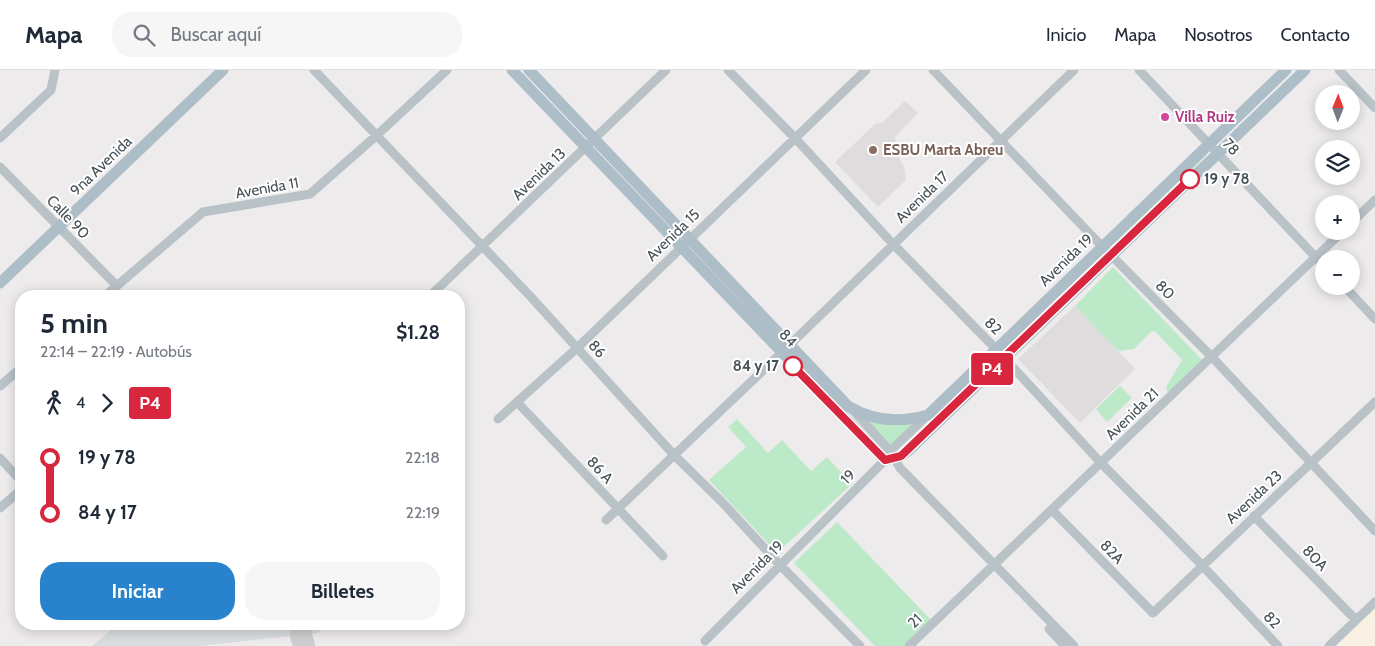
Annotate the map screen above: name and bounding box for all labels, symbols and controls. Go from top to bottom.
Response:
search box [112,12,462,57]
text: Mapa [25,20,82,49]
icon: search [130,21,158,49]
text: Buscar aquí [170,23,261,46]
text: Inicio [1046,24,1086,46]
text: Mapa [1114,24,1156,46]
text: Nosotros [1184,24,1253,46]
text: Contacto [1281,24,1350,46]
north arrow [1315,85,1360,130]
map controls [1315,85,1360,295]
place label: Villa Ruiz [1175,108,1235,126]
marker: Villa Ruiz [1159,111,1171,123]
street label: 9na Avenida [67,132,136,200]
street label: 78 [1219,135,1243,159]
button: layers [1315,140,1360,185]
place label: ESBU Marta Abreu [883,141,1003,159]
street label: Avenida 13 [509,144,569,204]
marker: ESBU Marta Abreu [867,144,879,156]
street label: Avenida 17 [892,167,953,227]
marker: 19 y 78 [1180,169,1200,189]
place label: 19 y 78 [1204,170,1249,188]
street label: Avenida 11 [234,174,300,202]
street label: Calle 90 [43,192,93,242]
button: + [1315,195,1360,240]
street label: Avenida 15 [643,205,703,265]
street label: Avenida 19 [1035,230,1097,290]
button: − [1315,250,1360,295]
street label: 80 [1152,277,1178,303]
text: 5 min [40,306,108,340]
street label: 82 [981,314,1005,338]
text: $1.28 [396,321,440,344]
street label: 84 [775,325,801,351]
street label: 86 [584,336,610,362]
text: 22:14 – 22:19 · Autobús [40,342,192,361]
line badge: P4 [970,353,1014,385]
marker: 84 y 17 [783,356,803,376]
place label: 84 y 17 [733,357,779,375]
text: P4 [981,358,1003,380]
street label: Avenida 21 [1102,384,1162,444]
icon: walk [40,389,68,417]
icon: forward [93,389,121,417]
text: P4 [139,392,161,414]
text: 4 [76,393,85,412]
text: 19 y 78 [78,446,136,469]
text: 22:18 [405,448,440,467]
street label: 86 A [583,453,617,488]
street label: 19 [837,466,859,488]
street label: Avenida 23 [1222,467,1286,527]
text: 84 y 17 [78,501,137,524]
text: 22:19 [406,503,440,522]
street label: 82A [1096,536,1128,568]
street label: Avenida 19 [727,537,787,597]
street label: 80A [1299,541,1332,575]
button: Iniciar [40,562,235,620]
button: Billetes [245,562,440,620]
street label: 82 [1260,608,1284,632]
street label: 21 [904,610,926,632]

